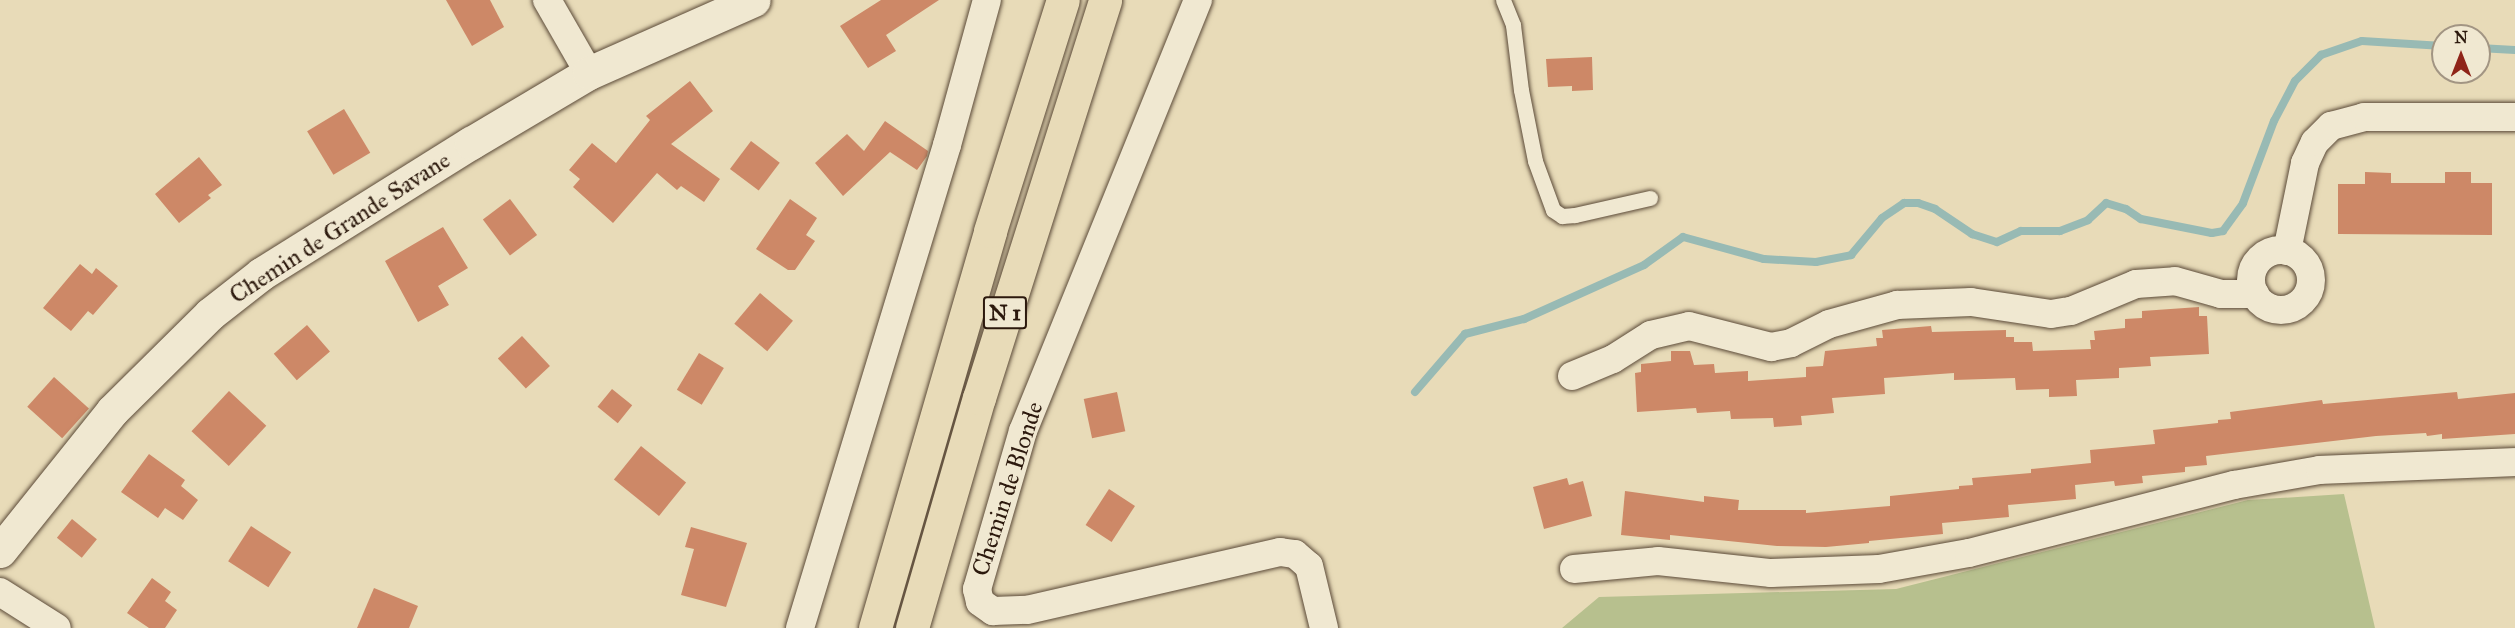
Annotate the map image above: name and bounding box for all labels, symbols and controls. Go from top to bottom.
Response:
north arrow [2431,24,2491,84]
text: N [2454,28,2468,47]
street label: Chemin de Grande Savane [224,146,456,310]
road number: N 1 [982,294,1028,332]
street label: Chemin de Blonde [966,398,1050,580]

